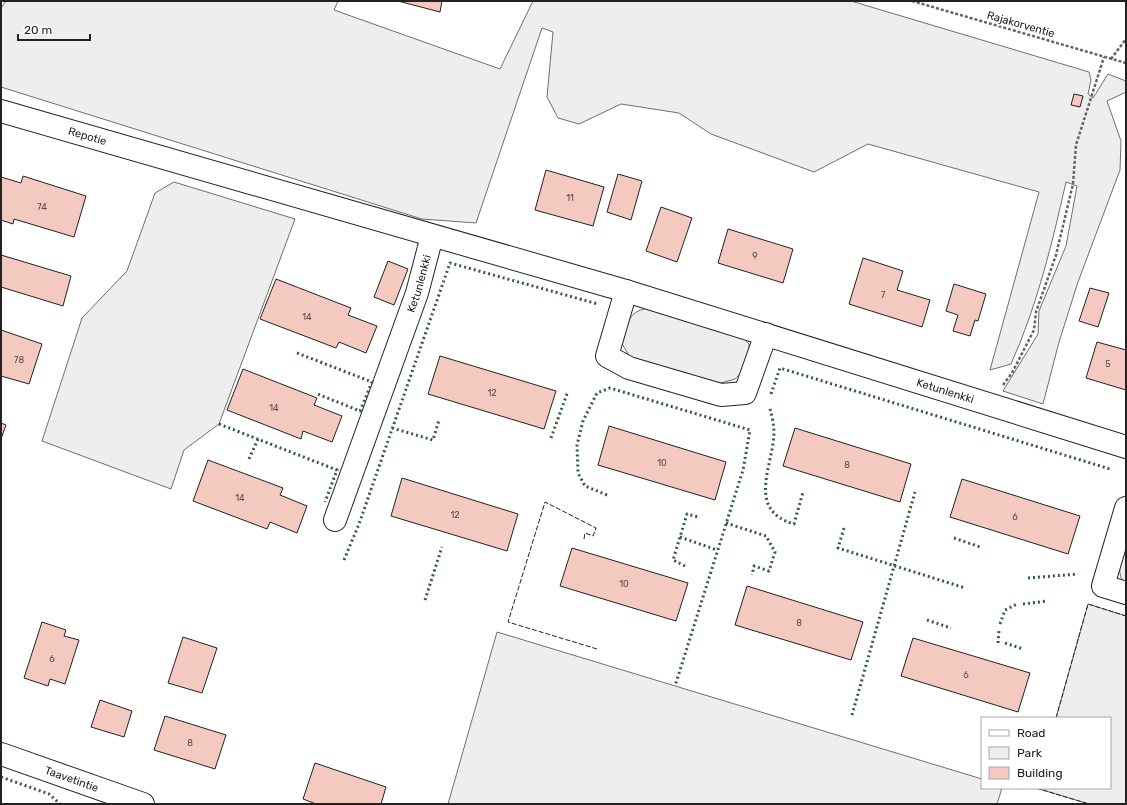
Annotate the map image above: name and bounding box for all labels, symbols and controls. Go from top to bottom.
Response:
street label: Rajakorventie [985,9,1056,40]
scale bar [18,16,90,42]
text: 20 m [24,23,52,37]
street label: Repotie [67,125,108,148]
house number: 11 [566,193,574,203]
house number: 74 [37,202,47,212]
house number: 9 [752,251,758,261]
street label: Ketunlenkki [405,253,434,314]
house number: 7 [881,290,886,300]
house number: 14 [302,312,312,322]
house number: 78 [14,355,24,365]
house number: 5 [1105,359,1111,369]
street label: Ketunlenkki [915,376,976,406]
house number: 12 [487,388,497,398]
house number: 14 [269,403,279,413]
house number: 10 [657,458,667,468]
house number: 8 [844,460,850,470]
house number: 14 [235,493,245,503]
house number: 12 [450,510,460,520]
house number: 6 [1012,512,1018,522]
house number: 10 [619,579,629,589]
house number: 8 [796,618,802,628]
house number: 6 [49,654,55,664]
house number: 6 [963,670,969,680]
legend [981,717,1111,789]
text: Road [1017,726,1045,740]
house number: 8 [187,738,193,748]
text: Park [1017,746,1043,760]
street label: Taavetintie [43,764,100,795]
text: Building [1017,766,1063,780]

